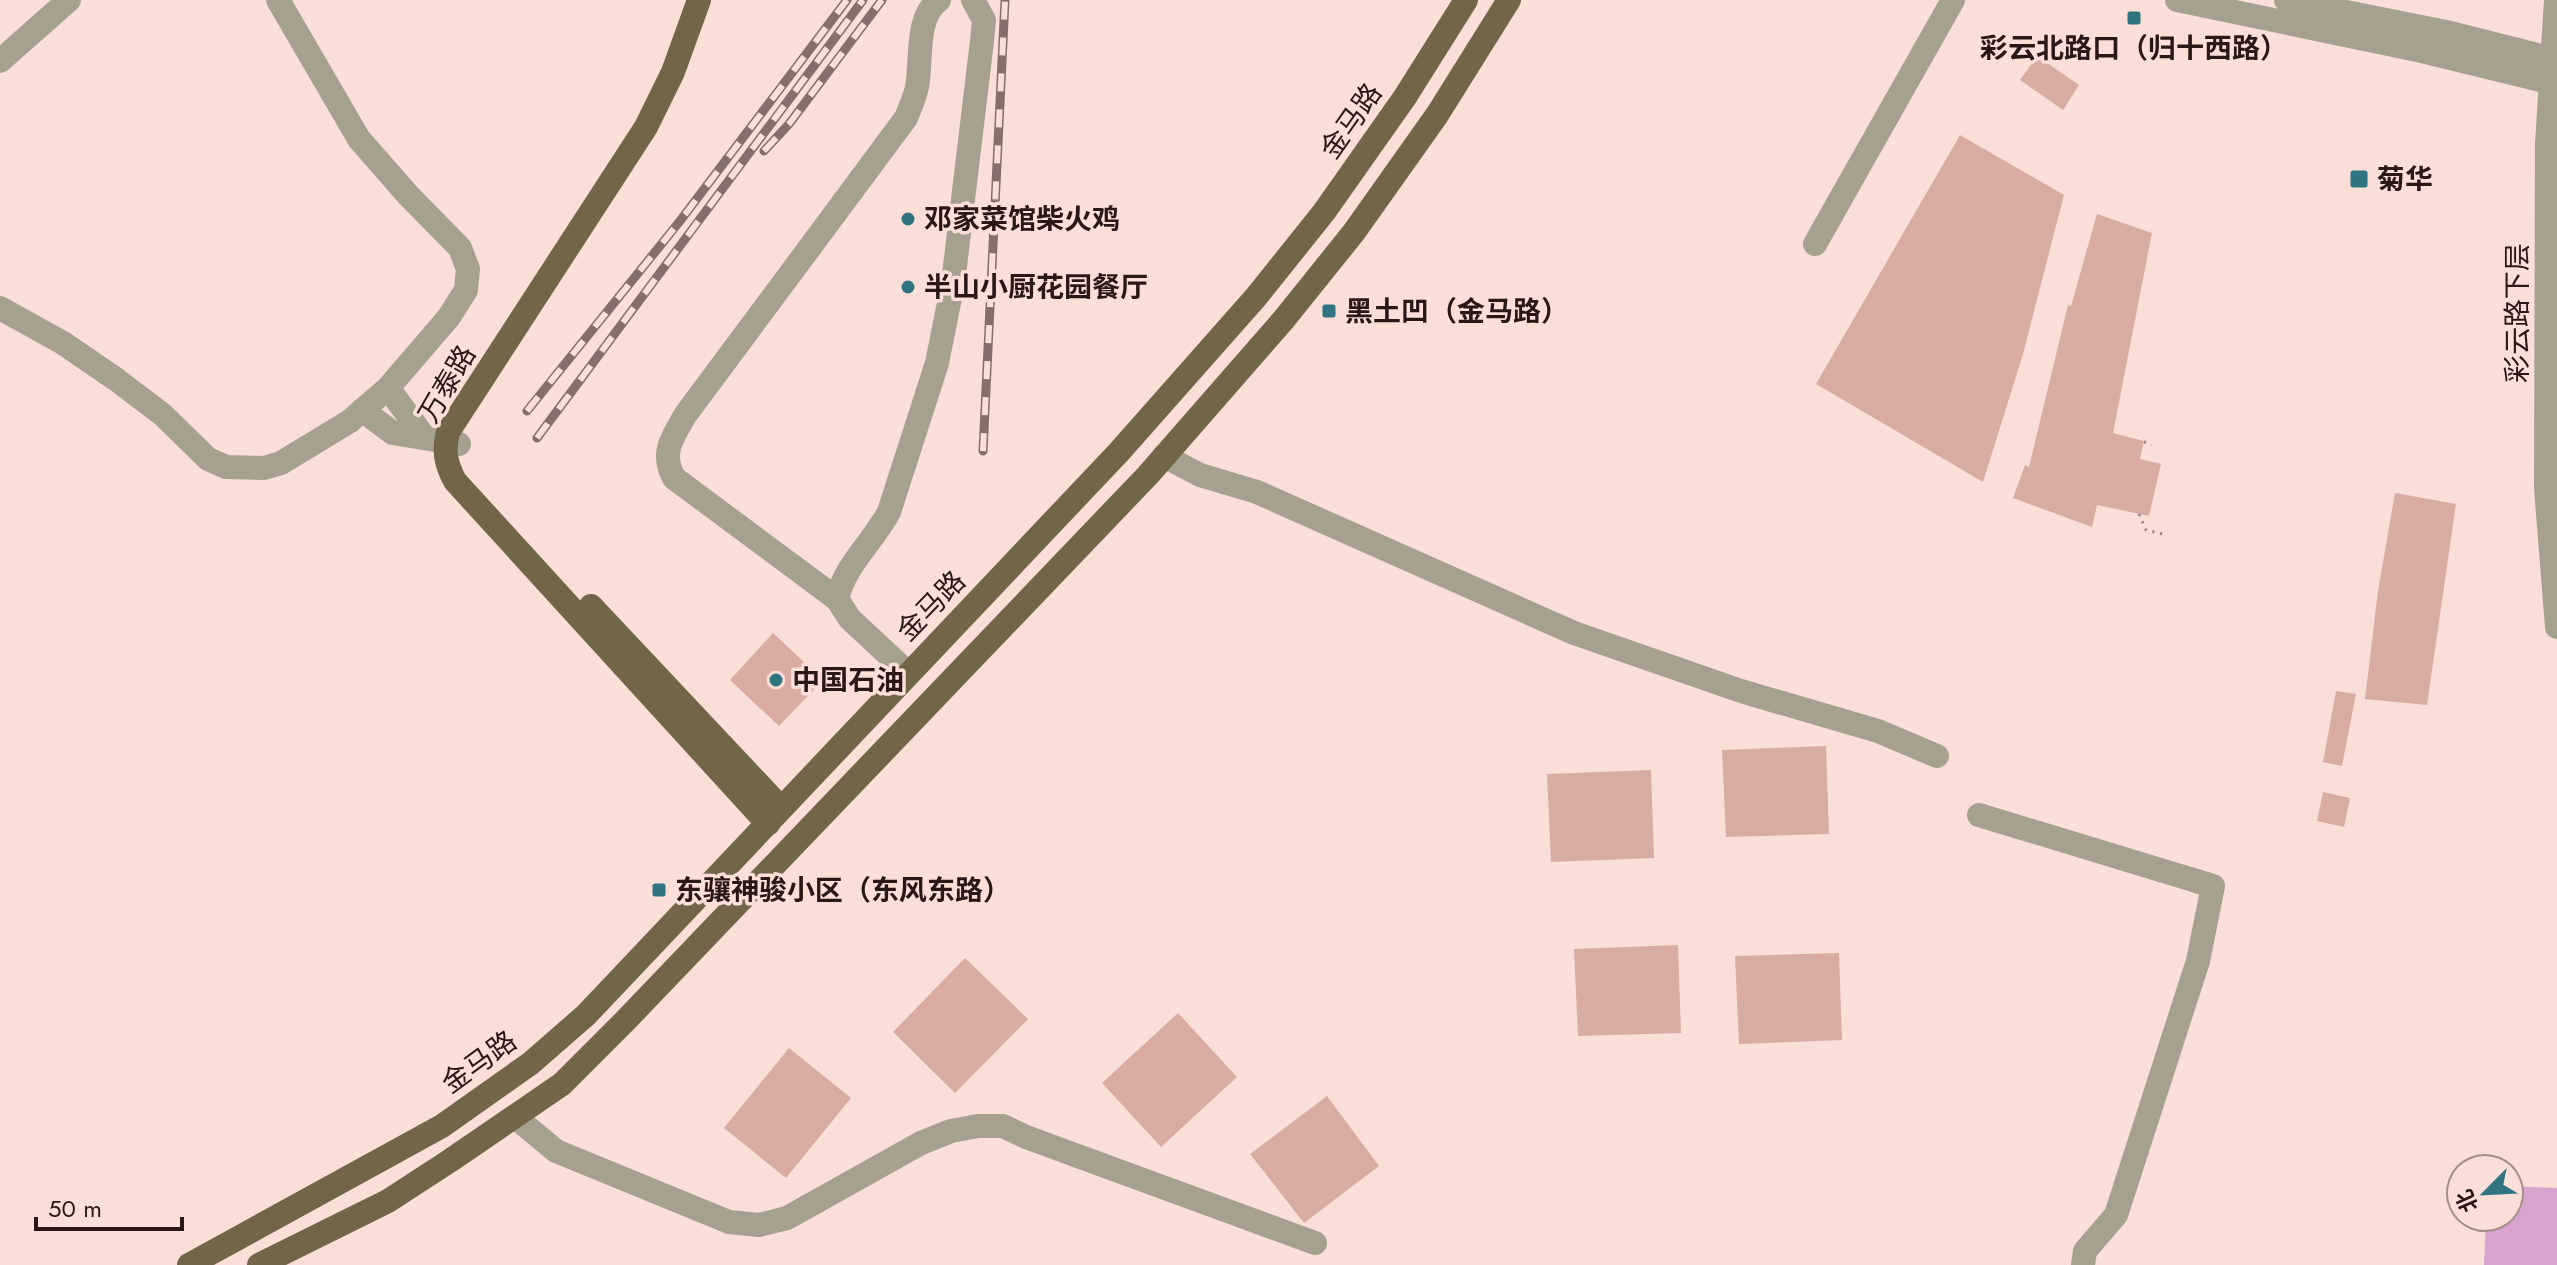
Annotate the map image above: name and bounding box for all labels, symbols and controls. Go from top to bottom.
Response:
marker: 彩云北路口（归十西路） [2125,9,2143,27]
place label: 彩云北路口（归十西路） [1980,28,2288,69]
street label: 金马路 [1310,75,1392,167]
place label: 菊华 [2377,159,2433,200]
marker: 菊华 [2348,168,2370,190]
place label: 邓家菜馆柴火鸡 [924,199,1120,240]
marker: 邓家菜馆柴火鸡 [899,210,917,228]
street label: 彩云路下层 [2497,243,2538,383]
place label: 半山小厨花园餐厅 [924,267,1148,308]
marker: 半山小厨花园餐厅 [899,278,917,296]
place label: 黑土凹（金马路） [1345,291,1569,332]
marker: 黑土凹（金马路） [1320,302,1338,320]
street label: 万泰路 [408,337,486,431]
street label: 金马路 [887,562,975,650]
place label: 中国石油 [792,660,904,701]
marker: 中国石油 [767,671,785,689]
place label: 东骧神骏小区（东风东路） [675,870,1011,911]
marker: 东骧神骏小区（东风东路） [650,881,668,899]
street label: 金马路 [433,1021,525,1103]
north arrow [2445,1153,2525,1233]
scale bar [36,1181,182,1231]
text: 北 [2448,1185,2486,1218]
text: 50 m [48,1191,102,1226]

